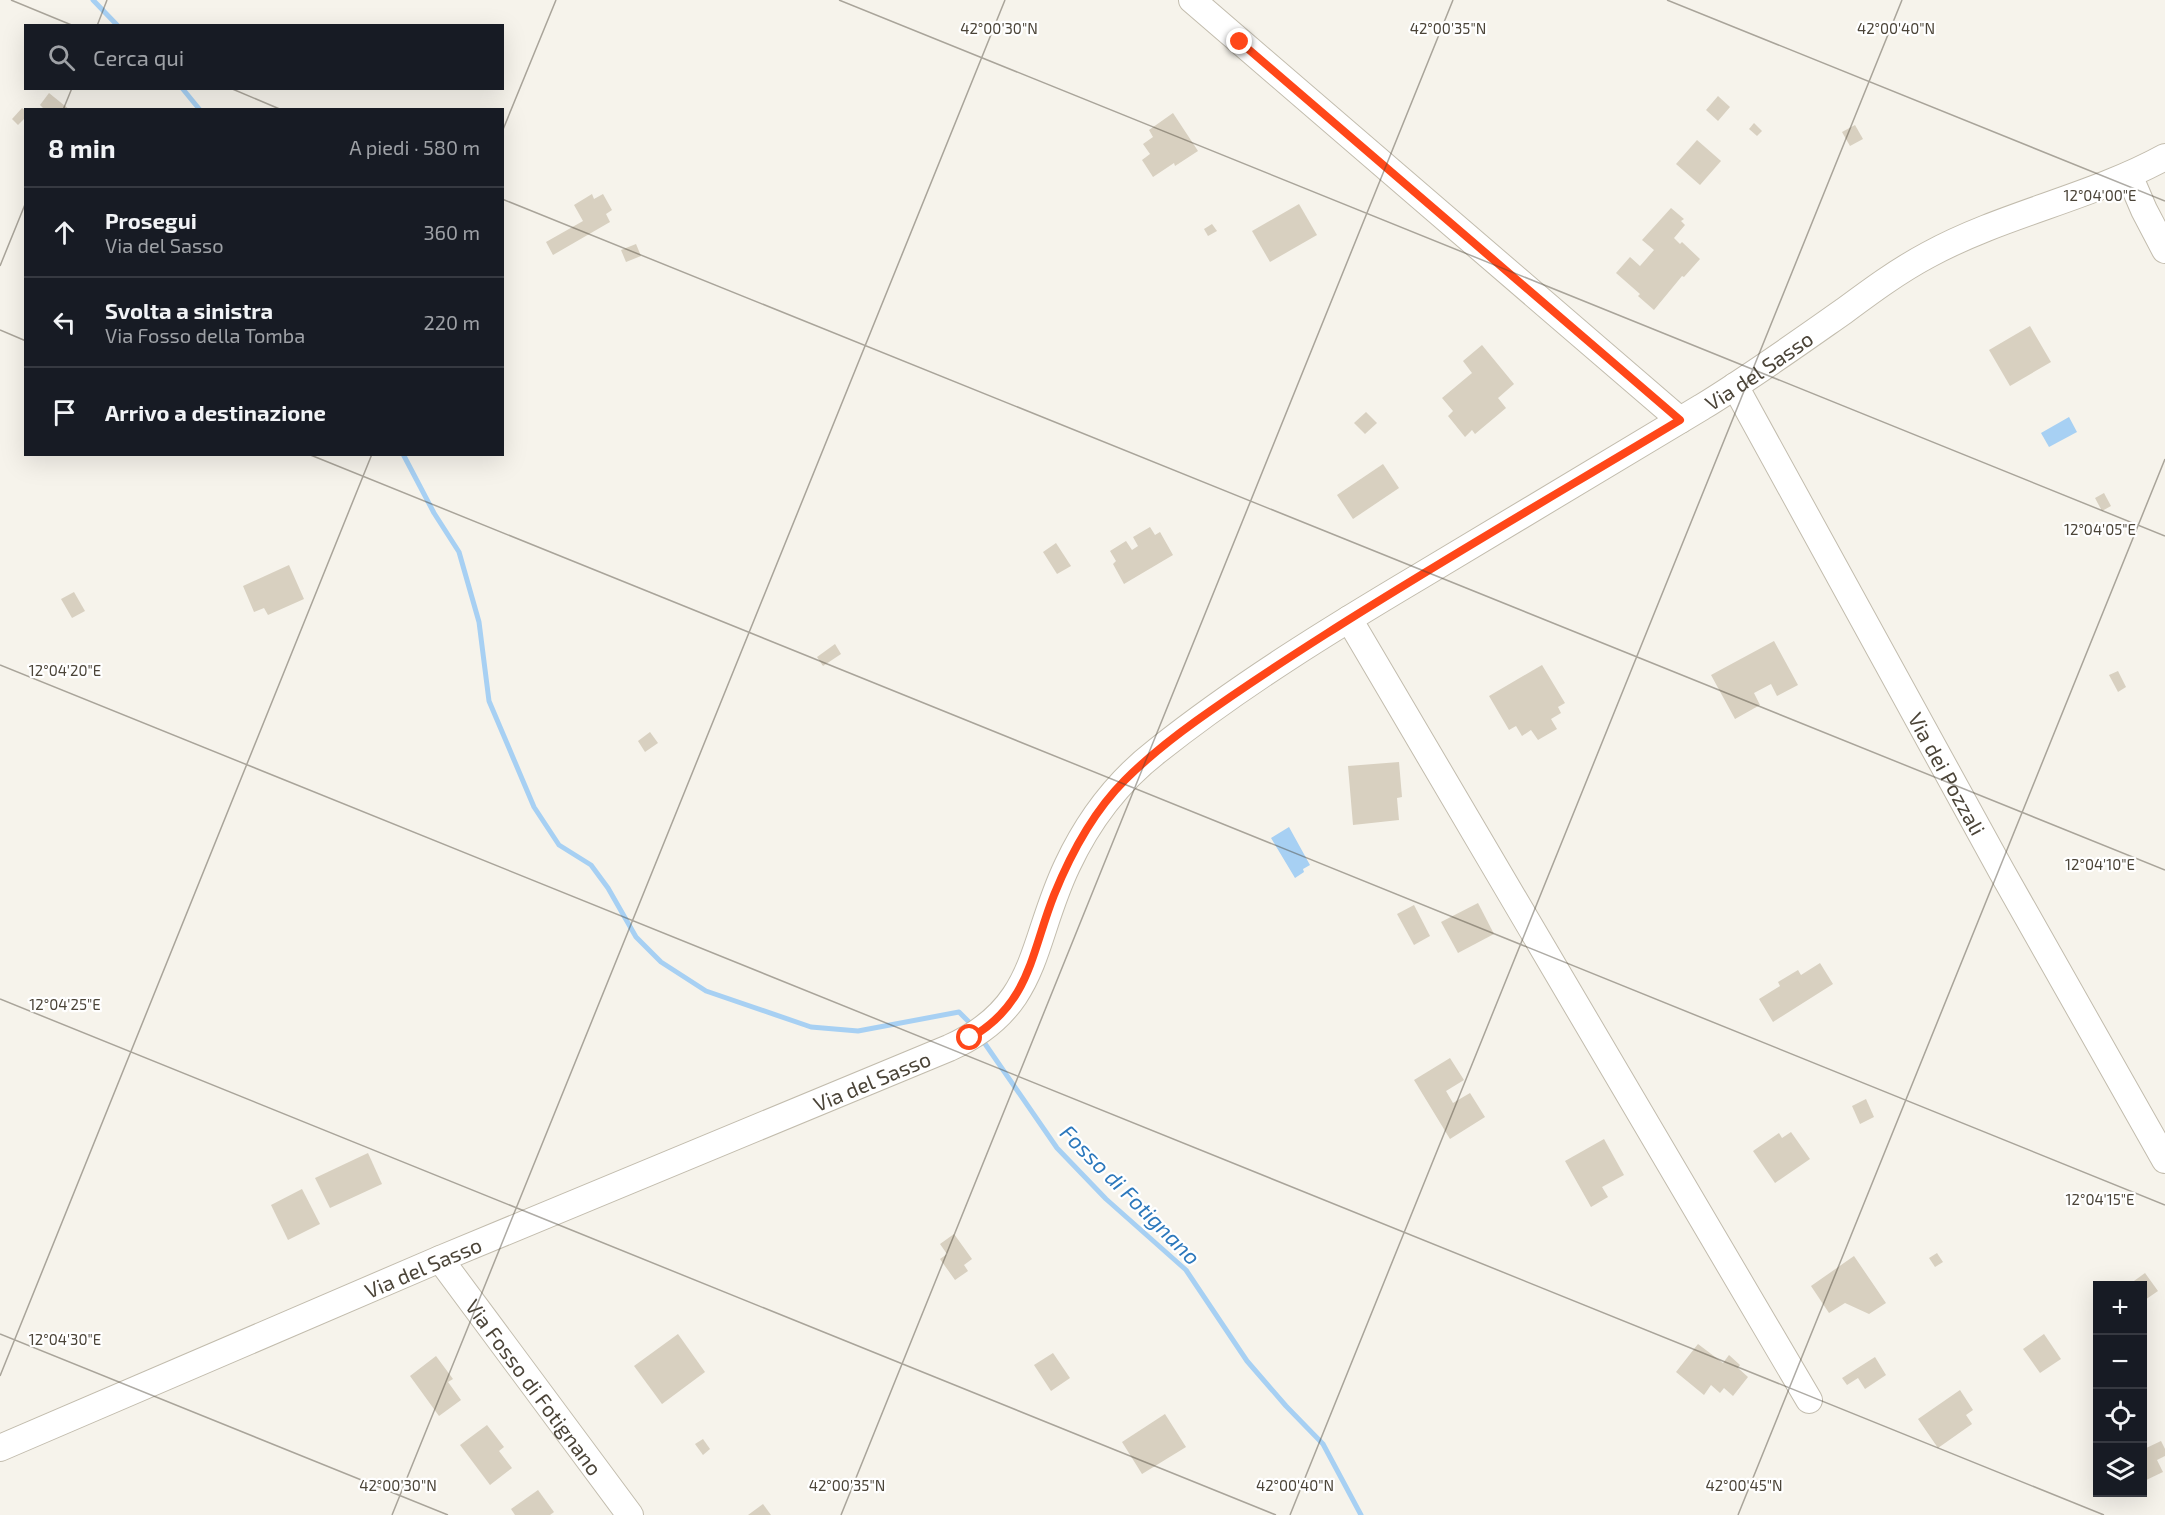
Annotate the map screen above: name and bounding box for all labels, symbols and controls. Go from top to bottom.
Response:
text: 42°00'30"N [960,19,1038,37]
text: 42°00'35"N [1410,19,1486,37]
text: 42°00'40"N [1857,19,1935,37]
search box [24,24,504,90]
route end [1226,28,1252,54]
icon: search [45,41,78,74]
text: Cerca qui [93,44,184,70]
text: 8 min [48,132,116,163]
text: A piedi · 580 m [349,135,480,159]
text: 12°04'00"E [2064,186,2136,204]
text: Prosegui [105,207,197,233]
icon: ahead [48,216,81,249]
text: 360 m [423,220,480,244]
text: Via del Sasso [105,233,224,257]
text: Svolta a sinistra [105,297,273,323]
icon: left [48,306,81,339]
text: 220 m [423,310,480,334]
text: Via Fosso della Tomba [105,323,305,347]
street label: Via del Sasso [1700,325,1817,415]
icon: arrive [48,396,81,429]
text: Arrivo a destinazione [105,399,326,425]
text: 12°04'05"E [2064,520,2136,538]
text: 12°04'20"E [29,661,101,679]
street label: Via dei Pozzali [1904,708,1992,839]
text: 12°04'10"E [2065,855,2135,873]
text: 12°04'25"E [29,995,101,1013]
route start [956,1024,982,1050]
street label: Via del Sasso [809,1045,934,1116]
water label: Fosso di Fotignano [1056,1119,1206,1269]
text: 12°04'15"E [2066,1190,2134,1208]
street label: Via del Sasso [360,1231,485,1303]
map controls [2093,1281,2147,1497]
button: + [2093,1281,2147,1335]
street label: Via Fosso di Fotignano [461,1294,608,1480]
text: 12°04'30"E [29,1330,101,1348]
button: − [2093,1335,2147,1389]
button: locate [2093,1389,2147,1443]
button: layers [2093,1443,2147,1497]
text: 42°00'30"N [359,1476,437,1494]
text: 42°00'35"N [809,1476,885,1494]
text: 42°00'40"N [1256,1476,1334,1494]
text: 42°00'45"N [1705,1476,1783,1494]

